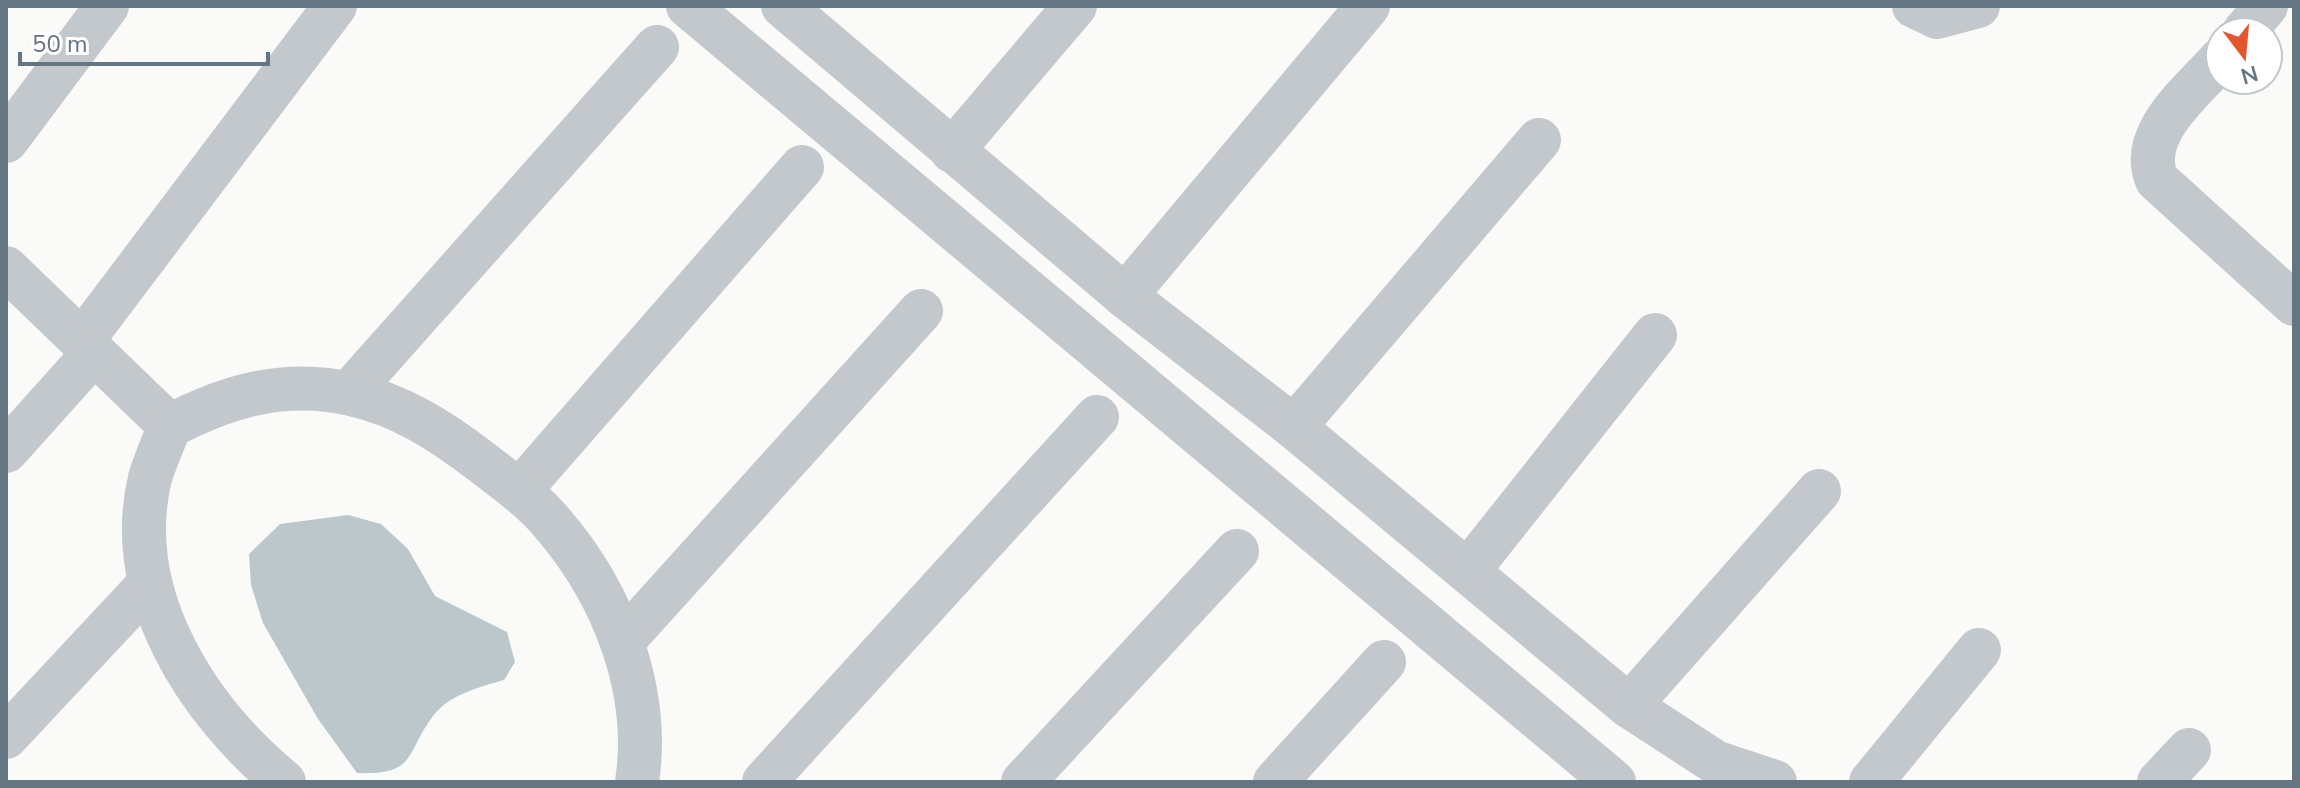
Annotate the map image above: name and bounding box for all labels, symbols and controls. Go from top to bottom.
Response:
scale bar [20,16,268,66]
north arrow [2204,16,2284,96]
text: 50 m [32,28,88,60]
text: N [2237,58,2261,91]

